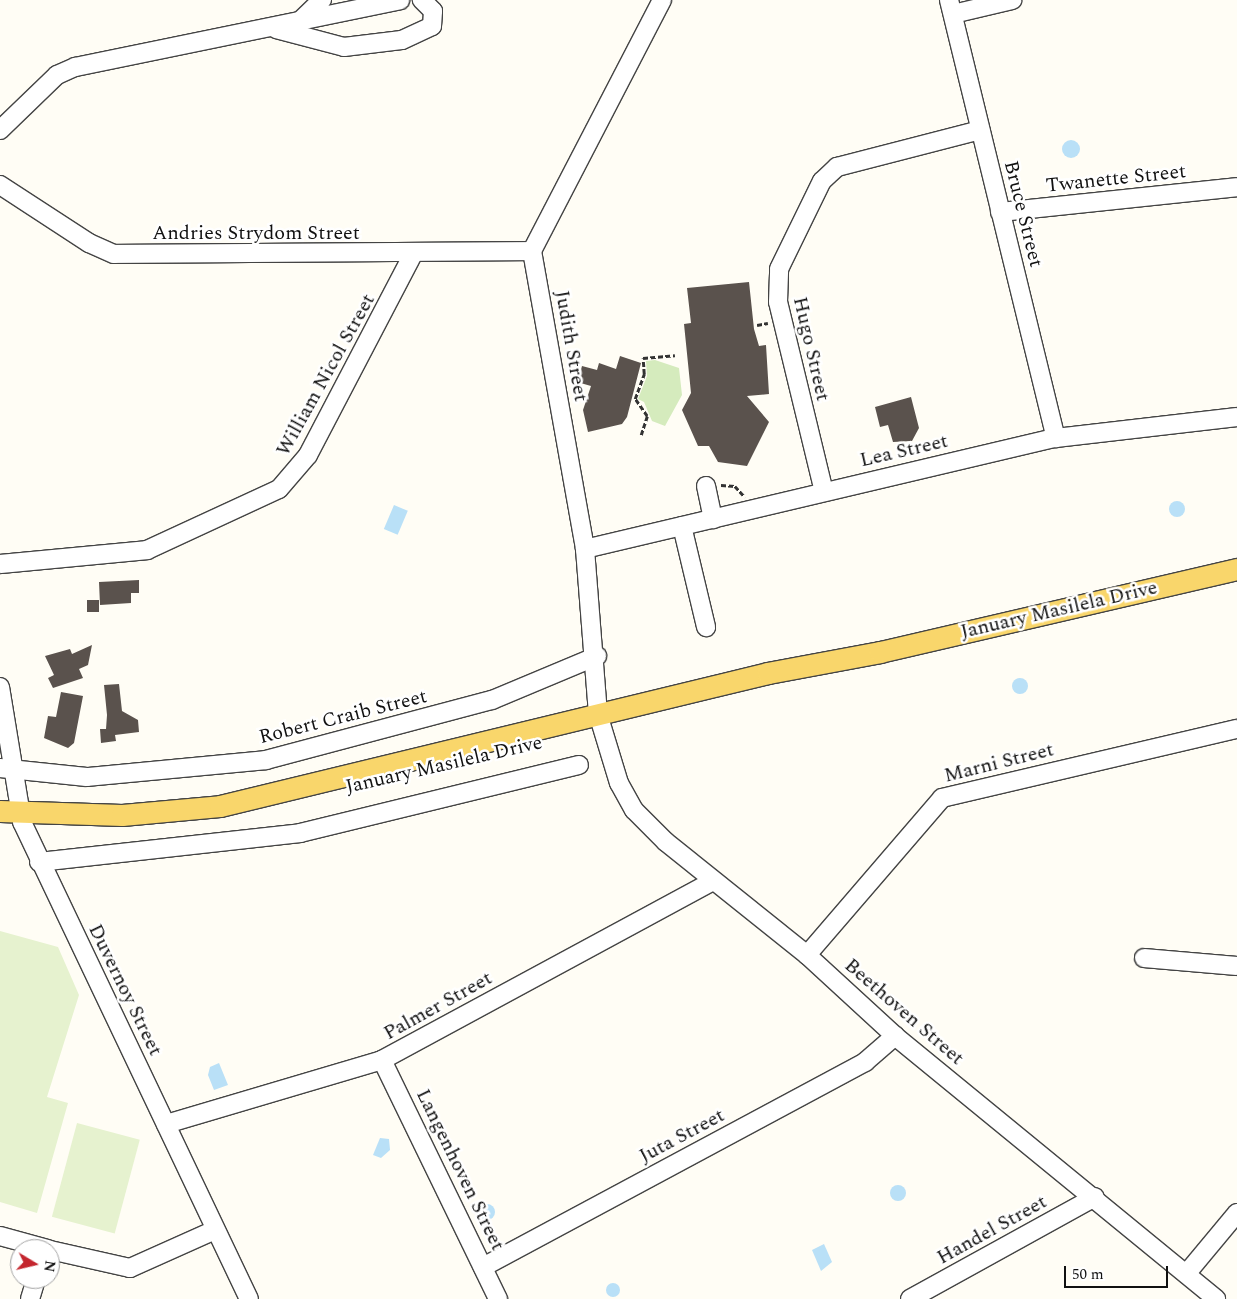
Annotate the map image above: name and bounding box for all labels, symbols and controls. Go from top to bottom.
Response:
street label: Bruce Street [998,158,1048,270]
street label: Twanette Street [1045,160,1187,198]
street label: Andries Strydom Street [152,221,360,245]
street label: Judith Street [549,289,593,403]
street label: William Nicol Street [271,290,381,460]
street label: Hugo Street [787,294,835,404]
street label: Lea Street [858,429,950,473]
street label: January Masilela Drive [958,576,1160,644]
street label: Robert Craib Street [257,685,429,749]
street label: January Masilela Drive [343,731,545,799]
street label: Marni Street [942,738,1056,788]
street label: Duvernoy Street [83,920,167,1060]
street label: Beethoven Street [839,954,969,1070]
street label: Palmer Street [380,966,496,1046]
street label: Langenhoven Street [410,1085,510,1255]
street label: Juta Street [635,1104,729,1168]
street label: Handel Street [933,1190,1051,1270]
north arrow [10,1239,60,1289]
scale bar [1067,1256,1171,1288]
text: N [38,1259,61,1274]
text: 50 m [1072,1263,1104,1286]

